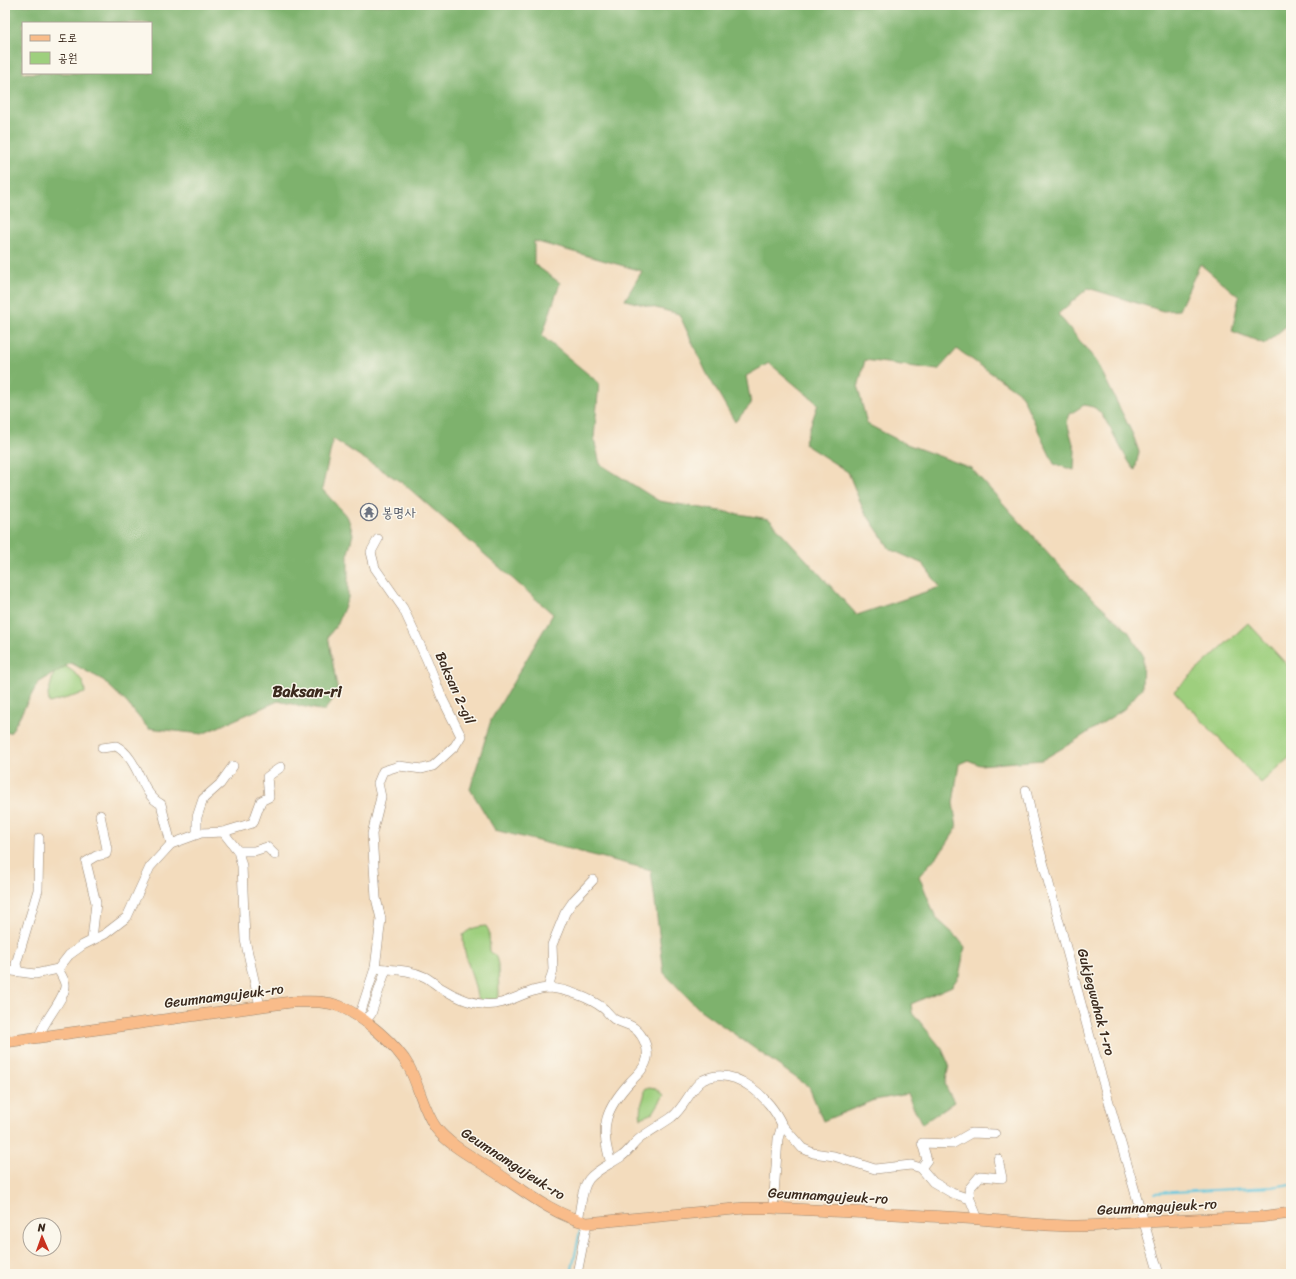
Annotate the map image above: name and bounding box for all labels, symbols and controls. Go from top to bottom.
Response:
legend [22,22,152,74]
text: 도로 [58,27,77,49]
text: 공원 [58,47,77,69]
place label: 봉명사 [382,500,417,525]
temple icon: 봉명사 [359,502,379,522]
street label: Baksan 2-gil [428,648,483,729]
district label: Baksan-ri [272,677,342,706]
street label: Gukjegwahak 1-ro [1070,946,1122,1058]
street label: Geumnamgujeuk-ro [163,976,285,1016]
street label: Geumnamgujeuk-ro [456,1121,570,1207]
street label: Geumnamgujeuk-ro [767,1180,889,1212]
street label: Geumnamgujeuk-ro [1096,1191,1218,1223]
north arrow [22,1217,62,1257]
text: N [37,1218,46,1237]

